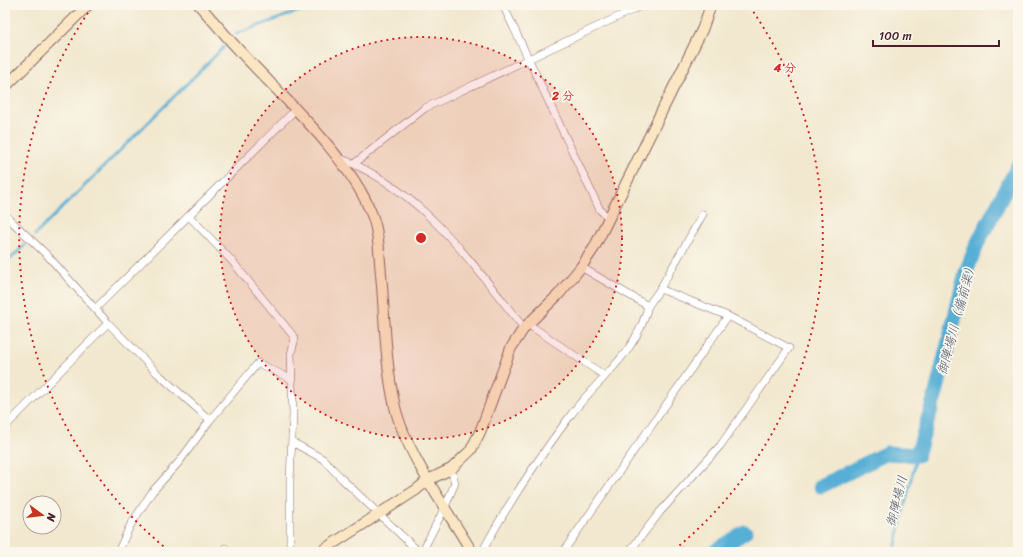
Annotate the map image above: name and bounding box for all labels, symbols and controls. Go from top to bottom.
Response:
scale bar [873,22,999,48]
text: 100 m [879,25,912,47]
text: 4 分 [773,57,796,79]
text: 2 分 [551,85,574,107]
centre of rings [414,231,428,245]
water label: 御陣場川（備前渠） [930,259,983,378]
water label: 御陣場川 [879,473,914,529]
north arrow [22,495,62,535]
text: N [41,510,62,524]

